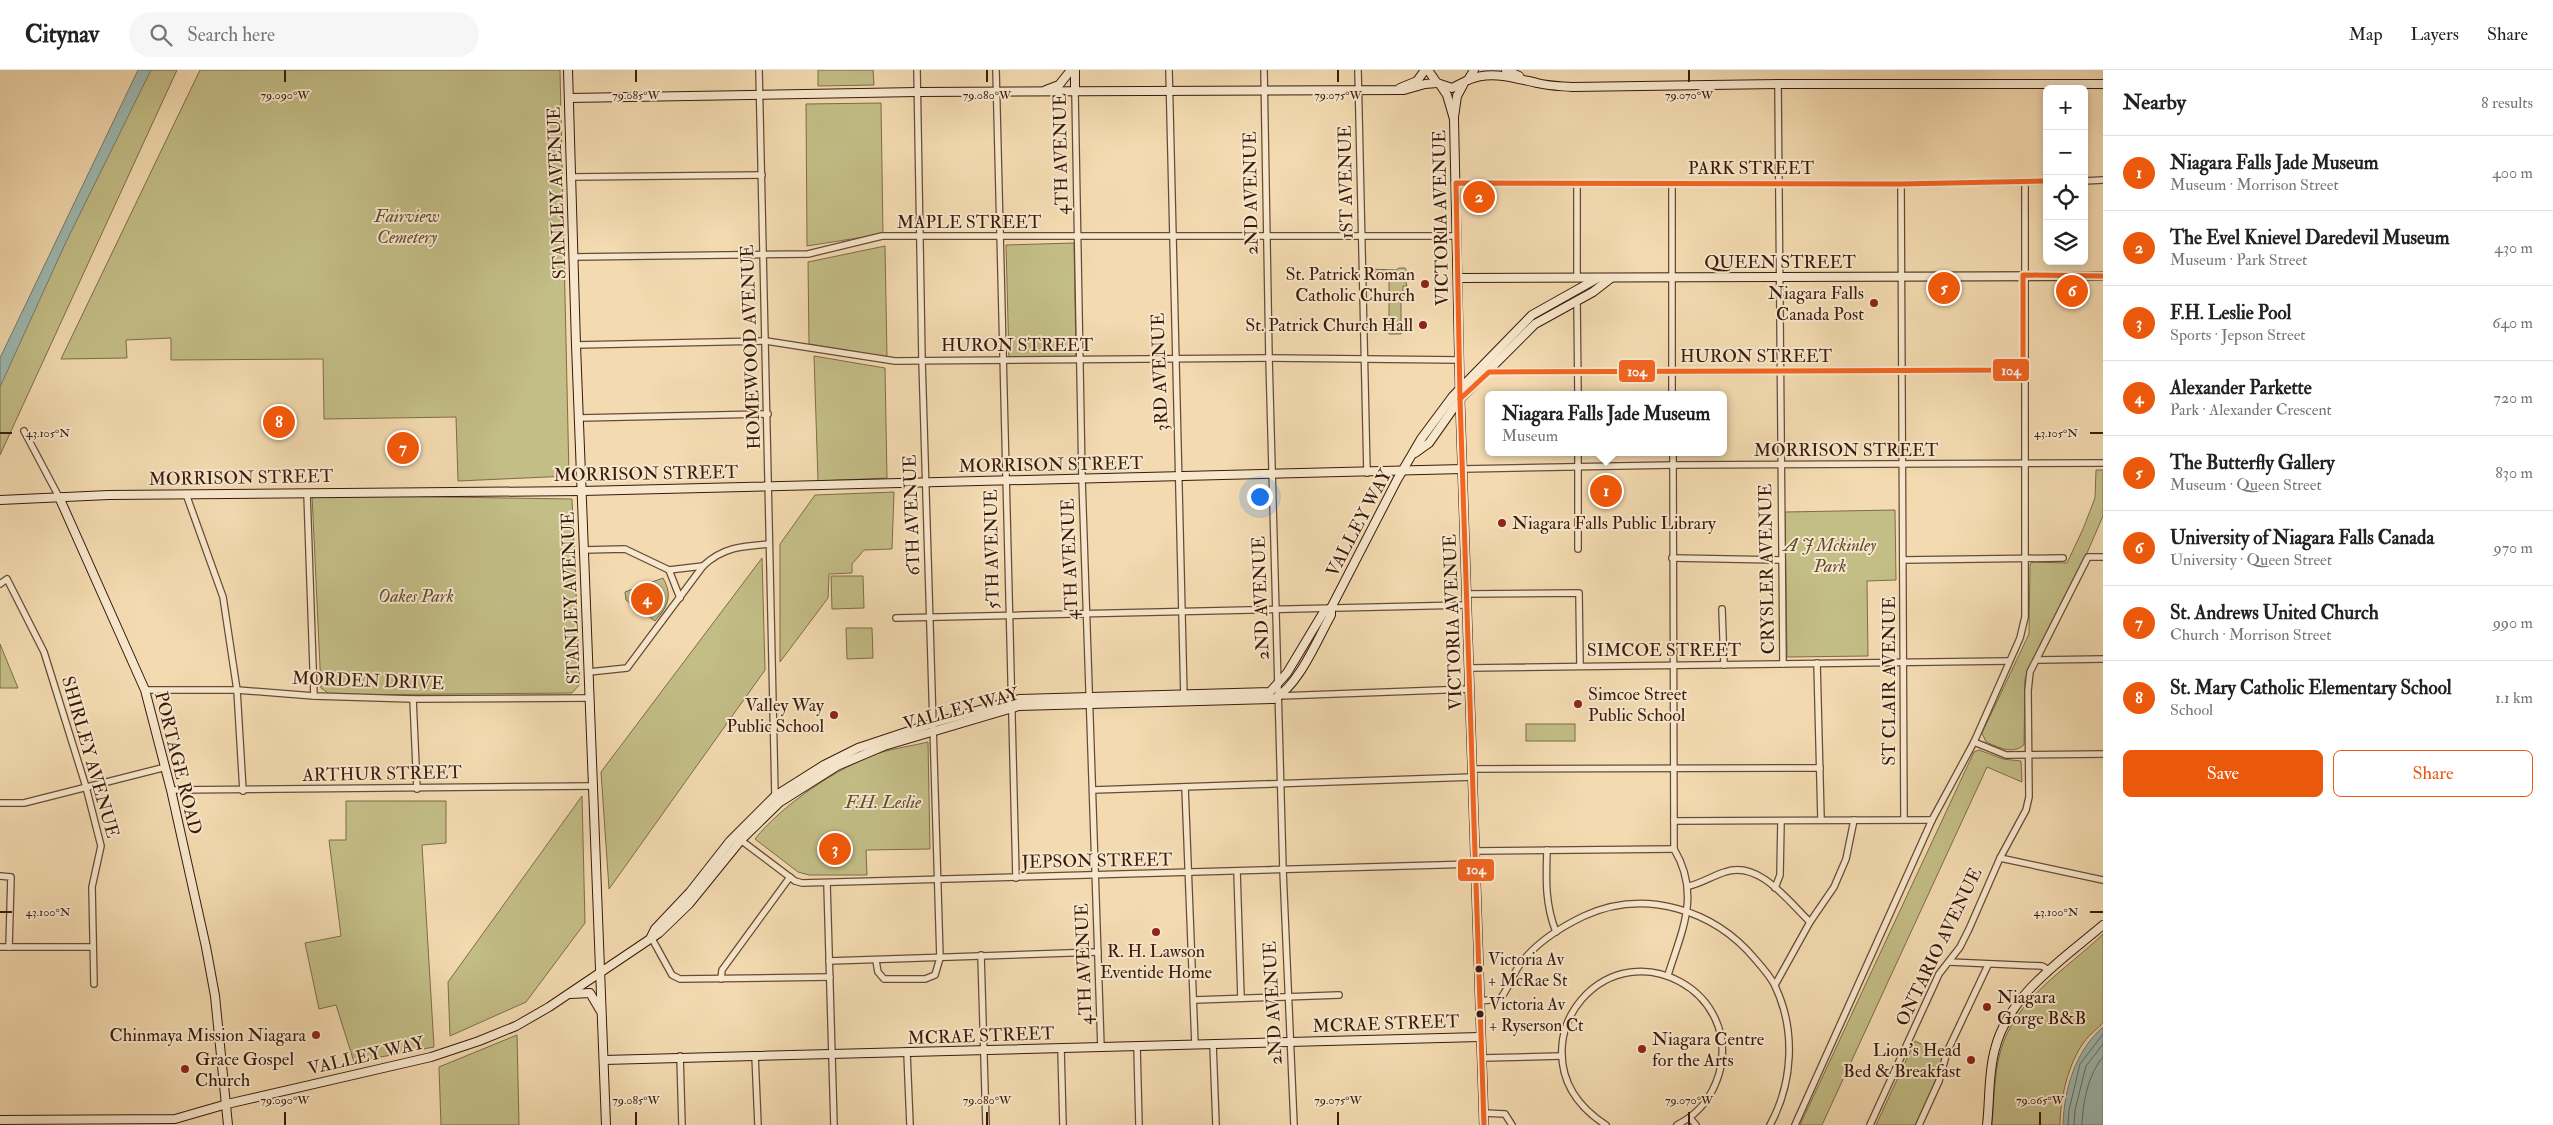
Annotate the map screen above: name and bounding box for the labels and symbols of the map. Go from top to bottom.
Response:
text: 79.090°W [261,88,310,103]
text: 79.085°W [612,88,661,103]
text: 79.080°W [963,88,1012,103]
text: 79.075°W [1314,88,1362,103]
text: 79.070°W [1665,88,1714,103]
street label: 4TH AVENUE [1048,93,1074,215]
street label: STANLEY AVENUE [542,106,572,280]
street label: 1ST AVENUE [1334,125,1358,239]
street label: VICTORIA AVENUE [1428,130,1454,306]
street label: 2ND AVENUE [1238,131,1264,255]
street label: PARK STREET [1688,157,1815,180]
pin: 2 [1463,178,1495,216]
park label: Fairview Cemetery [373,205,440,249]
street label: MAPLE STREET [897,211,1042,234]
street label: HOMEWOOD AVENUE [736,244,766,450]
street label: QUEEN STREET [1704,251,1856,274]
place label: St. Patrick Roman Catholic Church [1285,263,1416,307]
pin: 5 [1928,269,1960,307]
pin: 6 [2056,272,2088,310]
marker: St. Patrick Roman Catholic Church [1419,278,1431,290]
place label: Niagara Falls Canada Post [1768,282,1864,326]
marker: Niagara Falls Canada Post [1868,297,1880,309]
street label: 3RD AVENUE [1146,312,1174,432]
place label: St. Patrick Church Hall [1245,314,1413,337]
marker: St. Patrick Church Hall [1417,319,1429,331]
street label: HURON STREET [941,334,1094,357]
street label: HURON STREET [1680,345,1833,368]
line badge: 104 [1992,358,2030,382]
line badge: 104 [1618,359,1656,383]
text: 104 [2001,362,2022,379]
text: 104 [1627,363,1648,380]
pin: 8 [263,403,295,441]
text: 43.105°N [26,426,70,441]
text: 43.105°N [2034,426,2078,441]
pin: 7 [387,429,419,467]
street label: MORRISON STREET [1754,439,1939,462]
street label: MORRISON STREET [959,452,1144,478]
street label: 6TH AVENUE [898,454,926,576]
street label: MORRISON STREET [554,461,739,487]
street label: MORRISON STREET [149,465,334,491]
street label: VALLEY WAY [1321,465,1397,581]
pin: 1 [1590,472,1622,510]
street label: CRYSLER AVENUE [1754,483,1780,655]
your location [1247,484,1273,510]
street label: 5TH AVENUE [979,489,1005,609]
street label: 4TH AVENUE [1056,498,1084,620]
street label: STANLEY AVENUE [556,511,586,685]
place label: Niagara Falls Public Library [1512,512,1717,535]
marker: Niagara Falls Public Library [1496,517,1508,529]
street label: VICTORIA AVENUE [1438,533,1468,711]
park label: A J Mckinley Park [1782,534,1877,578]
street label: 2ND AVENUE [1247,536,1275,660]
pin: 4 [631,580,663,618]
park label: Oakes Park [378,585,454,608]
street label: ST CLAIR AVENUE [1878,596,1901,766]
street label: SIMCOE STREET [1587,639,1742,662]
street label: MORDEN DRIVE [292,667,444,695]
street label: SHIRLEY AVENUE [56,673,124,841]
street label: VALLEY WAY [901,682,1022,736]
place label: Simcoe Street Public School [1588,683,1687,727]
street label: PORTAGE ROAD [149,689,207,837]
place label: Valley Way Public School [727,694,825,738]
marker: Simcoe Street Public School [1572,698,1584,710]
marker: Valley Way Public School [828,709,840,721]
street label: ARTHUR STREET [301,761,462,787]
park label: F.H. Leslie [844,791,922,814]
pin: 3 [819,830,851,868]
street label: JEPSON STREET [1020,848,1173,874]
line badge: 104 [1457,858,1495,882]
text: 104 [1466,861,1487,878]
street label: ONTARIO AVENUE [1891,864,1987,1030]
street label: 4TH AVENUE [1070,903,1098,1025]
text: 43.100°N [26,905,71,920]
text: 43.100°N [2034,905,2079,920]
marker: R. H. Lawson Eventide Home [1150,926,1162,938]
place label: R. H. Lawson Eventide Home [1100,940,1213,984]
street label: 2ND AVENUE [1258,941,1288,1065]
place label: Victoria Av + McRae St [1488,949,1568,991]
marker: Victoria Av + McRae St [1474,964,1484,974]
place label: Niagara Gorge B&B [1997,986,2086,1030]
place label: Victoria Av + Ryserson Ct [1489,994,1584,1037]
marker: Niagara Gorge B&B [1981,1001,1993,1013]
marker: Victoria Av + Ryserson Ct [1475,1009,1485,1019]
street label: MCRAE STREET [1312,1010,1461,1038]
street label: MCRAE STREET [907,1022,1056,1050]
place label: Chinmaya Mission Niagara [110,1024,307,1047]
place label: Niagara Centre for the Arts [1652,1028,1765,1072]
marker: Chinmaya Mission Niagara [310,1029,322,1041]
street label: VALLEY WAY [305,1031,427,1081]
place label: Lion’s Head Bed & Breakfast [1843,1039,1961,1083]
marker: Niagara Centre for the Arts [1636,1043,1648,1055]
place label: Grace Gospel Church [195,1048,294,1092]
marker: Lion’s Head Bed & Breakfast [1965,1054,1977,1066]
marker: Grace Gospel Church [179,1063,191,1075]
text: 79.090°W [261,1093,310,1108]
text: 79.085°W [612,1093,661,1108]
text: 79.080°W [963,1093,1012,1108]
text: 79.075°W [1314,1093,1362,1108]
text: 79.070°W [1665,1093,1714,1108]
text: 79.065°W [2016,1093,2065,1108]

